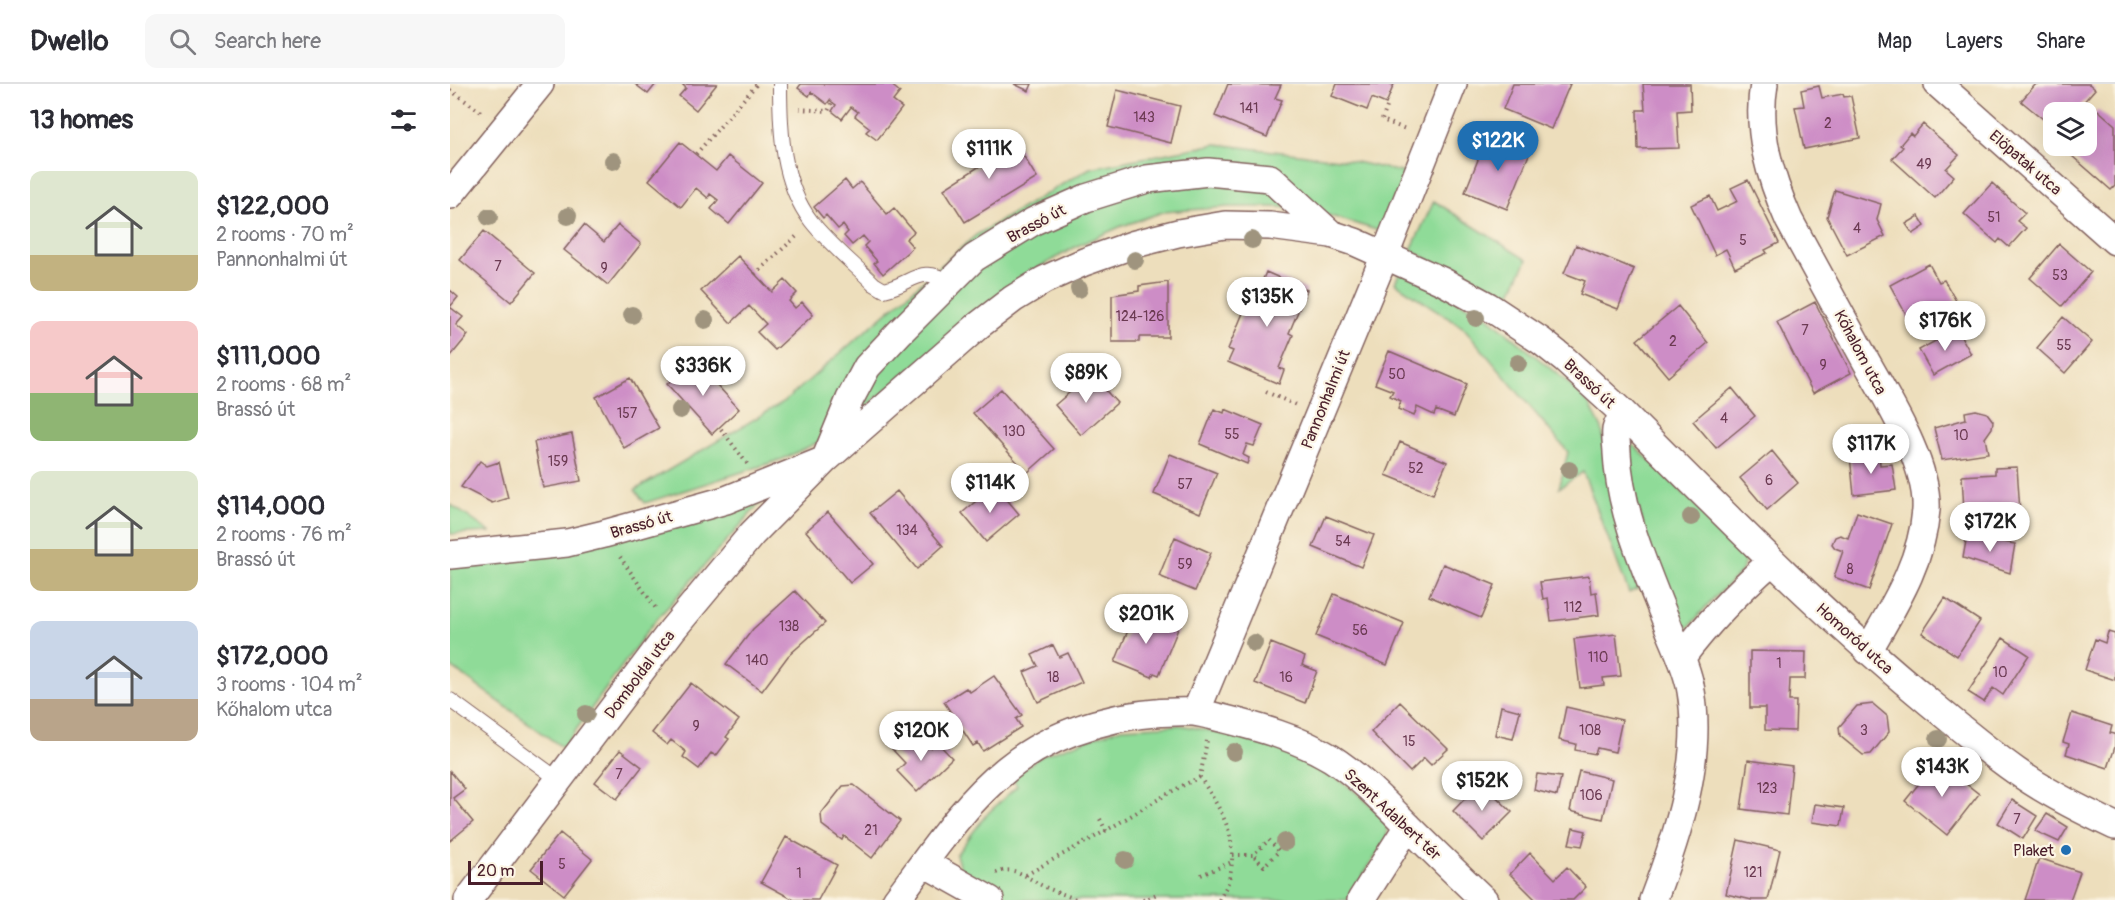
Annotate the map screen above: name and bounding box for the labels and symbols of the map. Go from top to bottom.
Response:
house number: 141 [1239,100,1259,117]
house number: 143 [1133,109,1155,126]
house number: 2 [1824,115,1832,132]
pin: $122K [1456,121,1540,172]
street label: Előpatak utca [1985,126,2066,200]
pin: $111K [947,129,1031,180]
house number: 49 [1916,156,1932,173]
street label: Brassó út [1004,200,1070,248]
house number: 51 [1987,209,2001,226]
house number: 4 [1853,220,1861,237]
house number: 5 [1739,232,1747,249]
house number: 7 [494,258,502,275]
house number: 9 [600,260,608,277]
house number: 53 [2052,267,2068,284]
pin: $135K [1225,277,1309,328]
pin: $176K [1903,301,1987,352]
street label: Kőhalom utca [1829,307,1891,398]
house number: 124-126 [1116,308,1164,325]
house number: 7 [1801,322,1809,339]
house number: 2 [1669,333,1677,350]
house number: 55 [2056,337,2072,354]
pin: $336K [661,346,745,397]
street label: Pannonhalmi út [1297,346,1355,452]
pin: $89K [1050,353,1122,404]
street label: Brassó út [1559,355,1620,413]
house number: 9 [1819,357,1827,374]
house number: 50 [1388,366,1406,383]
house number: 157 [617,405,638,422]
house number: 4 [1720,410,1728,427]
house number: 130 [1003,423,1025,440]
pin: $117K [1829,424,1913,475]
house number: 55 [1224,426,1240,443]
house number: 10 [1953,427,1969,444]
house number: 159 [548,453,568,470]
house number: 52 [1408,460,1424,477]
pin: $114K [948,463,1032,514]
house number: 6 [1765,472,1773,489]
house number: 57 [1178,476,1193,493]
pin: $172K [1948,502,2032,553]
street label: Brassó út [608,506,675,543]
house number: 134 [896,522,918,539]
house number: 54 [1335,533,1351,550]
house number: 59 [1178,556,1192,573]
house number: 8 [1846,561,1854,578]
pin: $201K [1104,594,1188,645]
house number: 112 [1564,599,1583,616]
street label: Homoród utca [1812,599,1897,679]
house number: 138 [779,618,799,635]
house number: 56 [1352,622,1368,639]
street label: Domboldal utca [600,627,679,723]
house number: 110 [1588,649,1608,666]
house number: 140 [745,652,769,669]
house number: 1 [1776,655,1782,672]
house number: 10 [1992,664,2008,681]
house number: 18 [1047,669,1059,686]
house number: 16 [1279,669,1293,686]
pin: $120K [879,711,963,762]
house number: 9 [692,718,700,735]
house number: 108 [1579,722,1601,739]
house number: 3 [1860,722,1868,739]
house number: 15 [1402,733,1416,750]
pin: $143K [1900,747,1984,798]
pin: $152K [1440,761,1524,812]
street label: Szent Adalbert tér [1340,765,1445,865]
house number: 7 [615,766,623,783]
house number: 123 [1757,780,1778,797]
house number: 106 [1579,787,1603,804]
house number: 7 [2013,811,2021,828]
house number: 21 [864,822,878,839]
place label: Plaket [2013,841,2055,861]
marker: Plaket [2059,843,2073,857]
house number: 5 [558,856,566,873]
scale bar [468,858,543,886]
house number: 121 [1744,864,1762,881]
house number: 1 [796,865,802,882]

